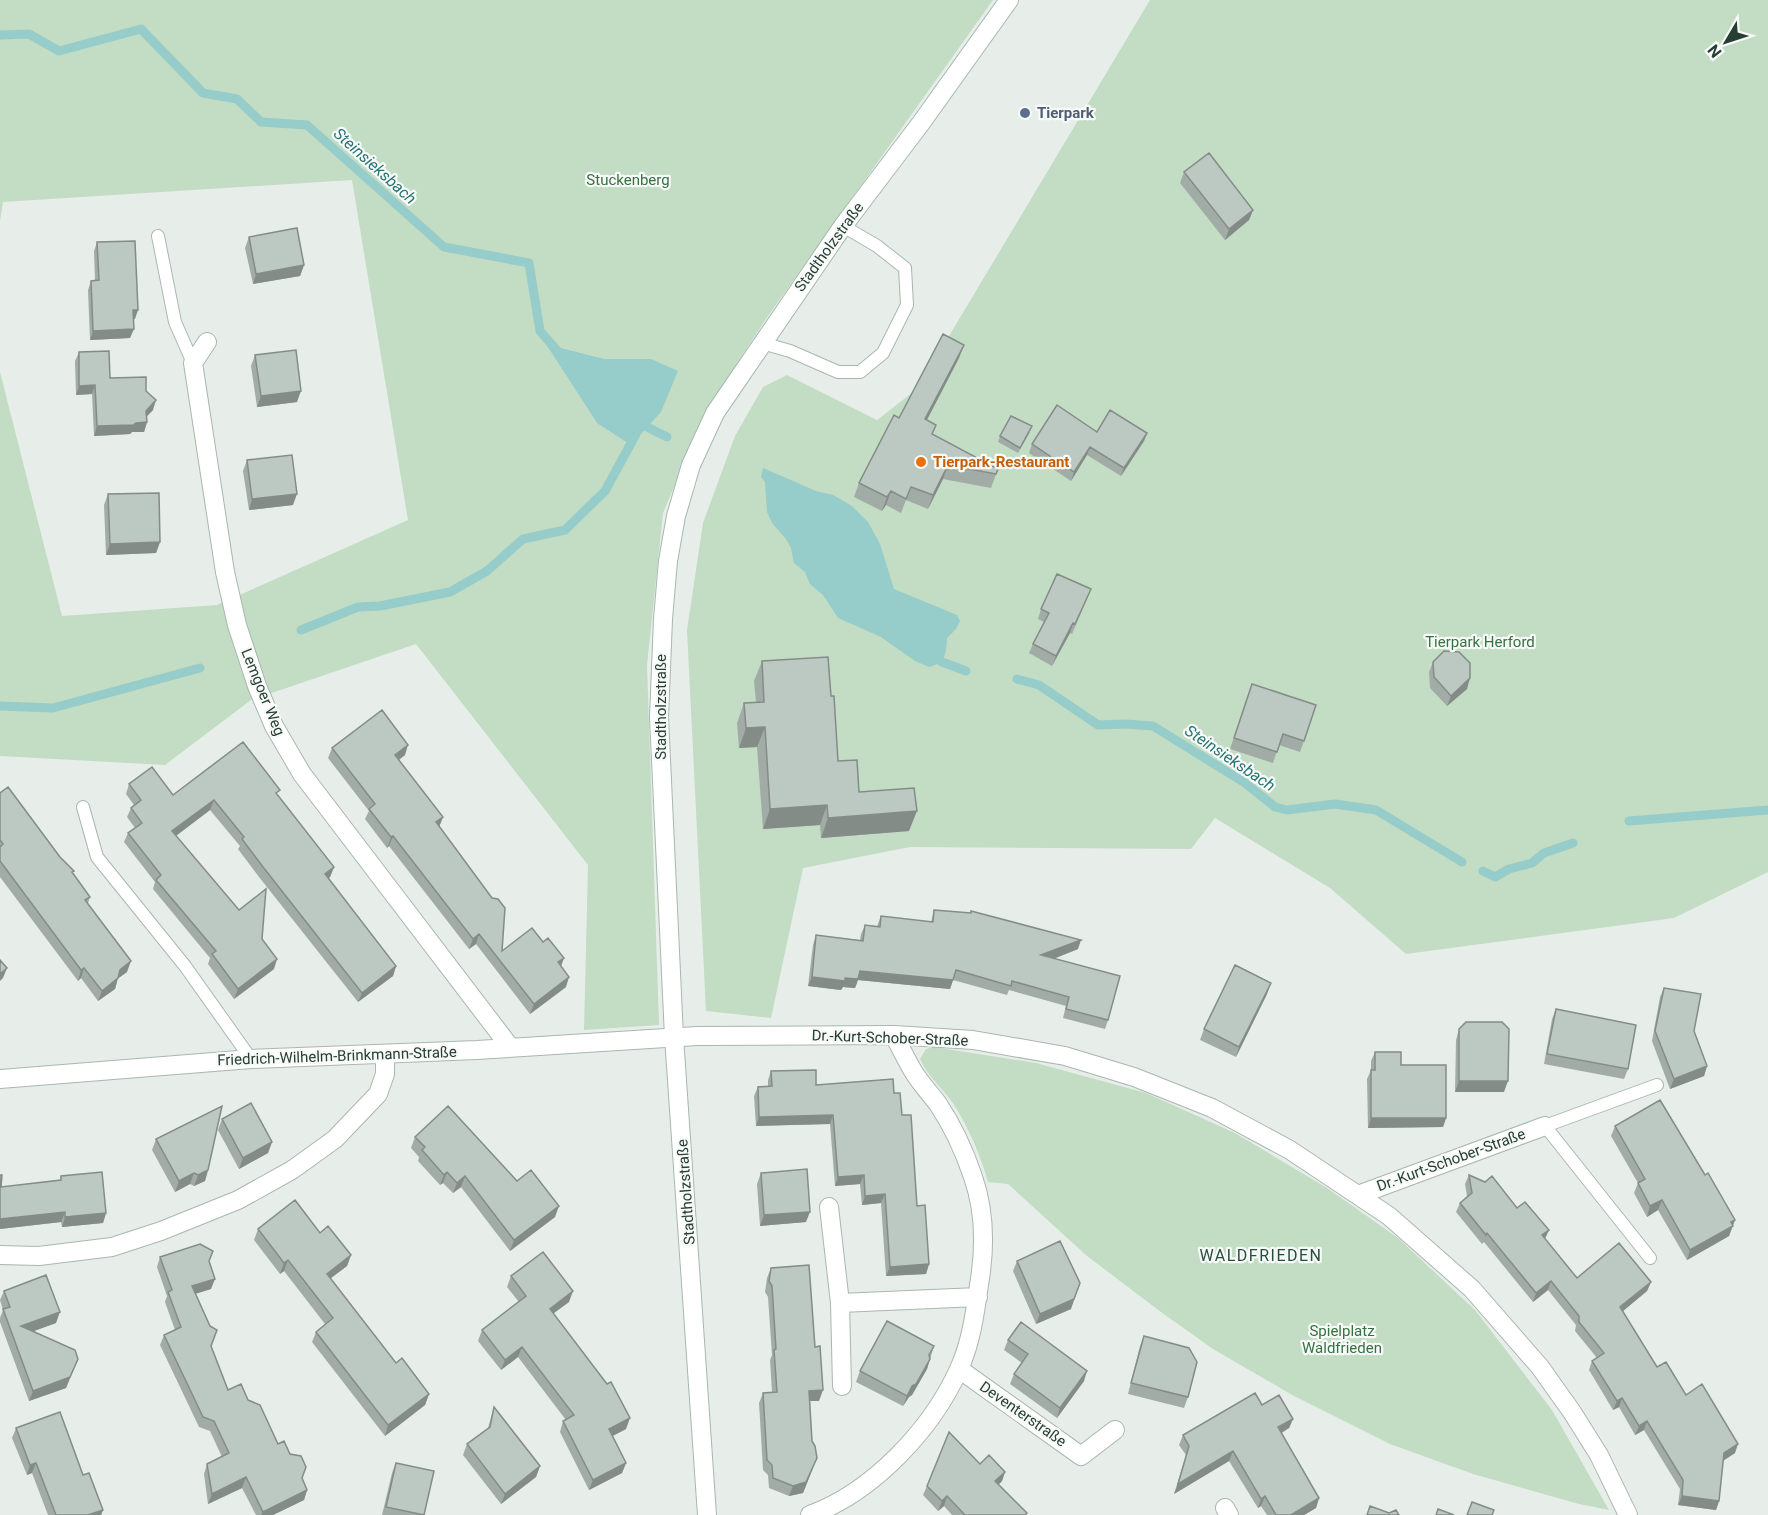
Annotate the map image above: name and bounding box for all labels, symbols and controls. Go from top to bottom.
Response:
north arrow [1696,12,1756,72]
text: N [1704,41,1726,61]
place label: Tierpark [1037,104,1095,122]
marker: Tierpark [1018,106,1032,120]
water label: Steinsieksbach [330,124,420,208]
park label: Stuckenberg [586,171,670,189]
street label: Stadtholzstraße [791,199,867,295]
place label: Tierpark-Restaurant [933,453,1069,471]
marker: Tierpark-Restaurant [914,455,928,469]
park label: Tierpark Herford [1425,633,1535,651]
street label: Lemgoer Weg [237,646,289,738]
street label: Stadtholzstraße [652,654,670,760]
water label: Steinsieksbach [1181,721,1279,795]
street label: Dr.-Kurt-Schober-Straße [811,1026,969,1050]
street label: Friedrich-Wilhelm-Brinkmann-Straße [217,1043,457,1069]
street label: Dr.-Kurt-Schober-Straße [1374,1125,1528,1195]
street label: Stadtholzstraße [673,1139,699,1245]
district label: WALDFRIEDEN [1199,1246,1323,1265]
park label: Spielplatz Waldfrieden [1302,1322,1382,1357]
street label: Deventerstraße [976,1378,1070,1451]

